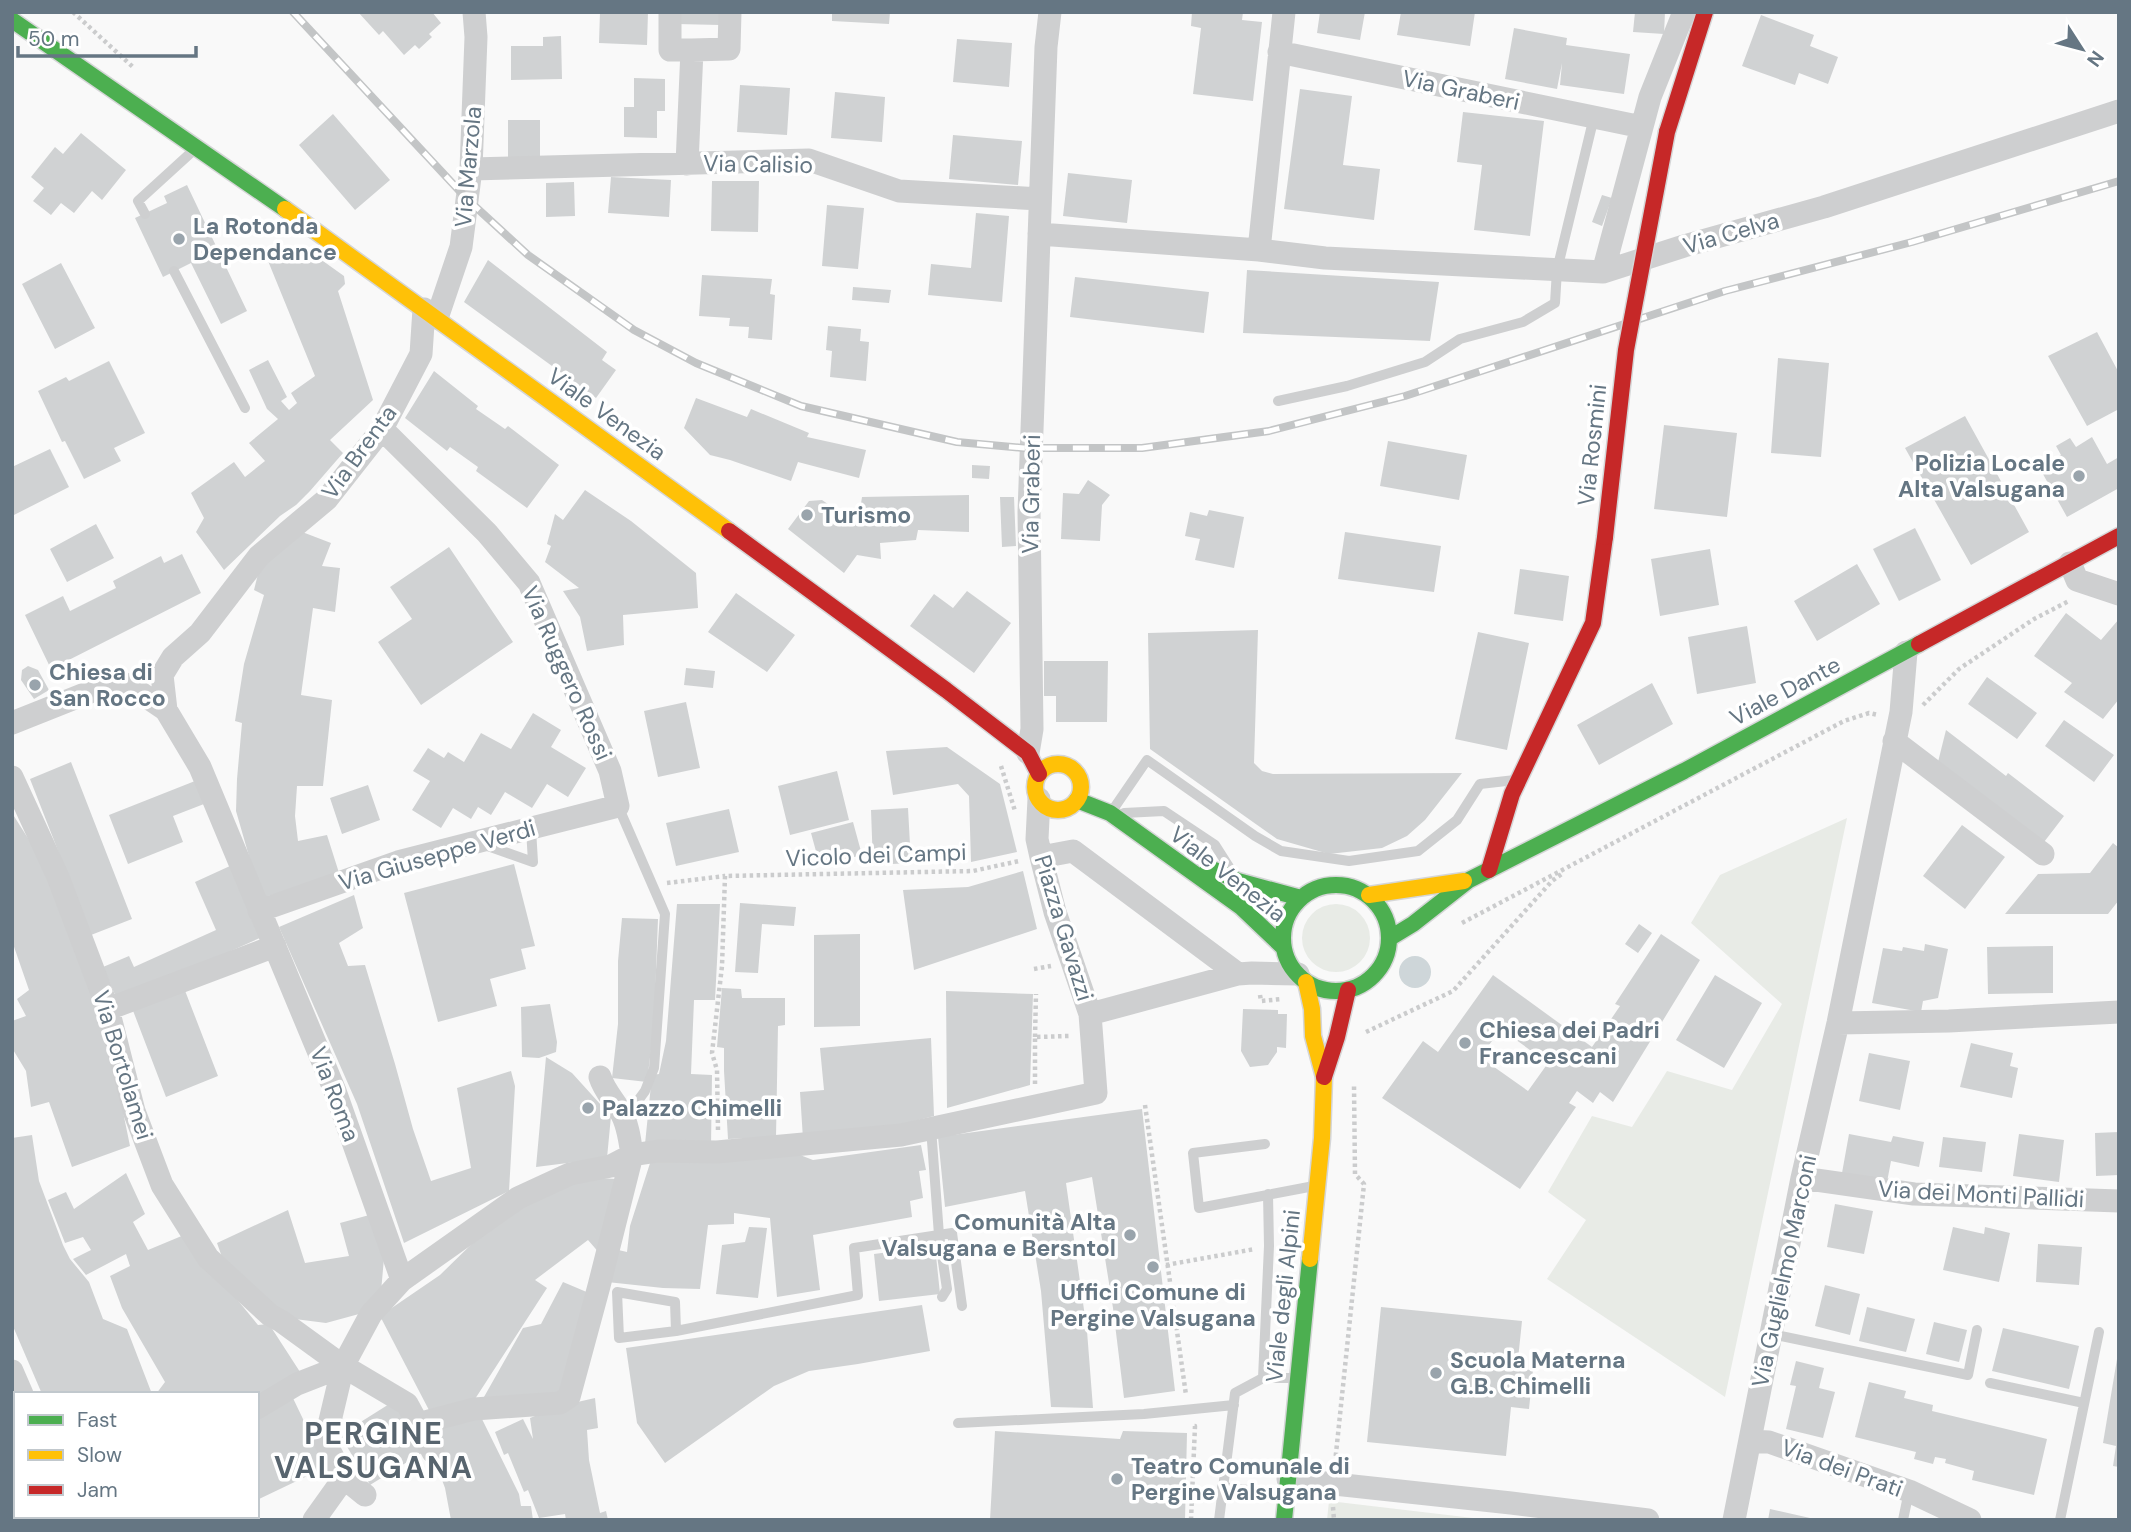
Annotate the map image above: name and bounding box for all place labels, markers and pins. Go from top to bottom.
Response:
place label: La Rotonda Dependance [193,211,337,267]
marker: La Rotonda Dependance [171,231,187,247]
place label: Polizia Locale Alta Valsugana [1898,448,2065,504]
marker: Polizia Locale Alta Valsugana [2071,468,2087,484]
place label: Turismo [821,500,911,530]
marker: Turismo [799,507,815,523]
place label: Chiesa di San Rocco [49,657,166,713]
marker: Chiesa di San Rocco [27,677,43,693]
place label: Chiesa dei Padri Francescani [1479,1015,1660,1071]
marker: Chiesa dei Padri Francescani [1457,1035,1473,1051]
place label: Palazzo Chimelli [602,1093,782,1123]
marker: Palazzo Chimelli [580,1100,596,1116]
place label: Comunità Alta Valsugana e Bersntol [882,1207,1116,1263]
marker: Comunità Alta Valsugana e Bersntol [1122,1227,1138,1243]
marker: Uffici Comune di Pergine Valsugana [1145,1259,1161,1275]
place label: Uffici Comune di Pergine Valsugana [1050,1277,1256,1333]
place label: Scuola Materna G.B. Chimelli [1450,1345,1625,1401]
marker: Scuola Materna G.B. Chimelli [1428,1365,1444,1381]
place label: Teatro Comunale di Pergine Valsugana [1131,1451,1350,1507]
marker: Teatro Comunale di Pergine Valsugana [1109,1471,1125,1487]

